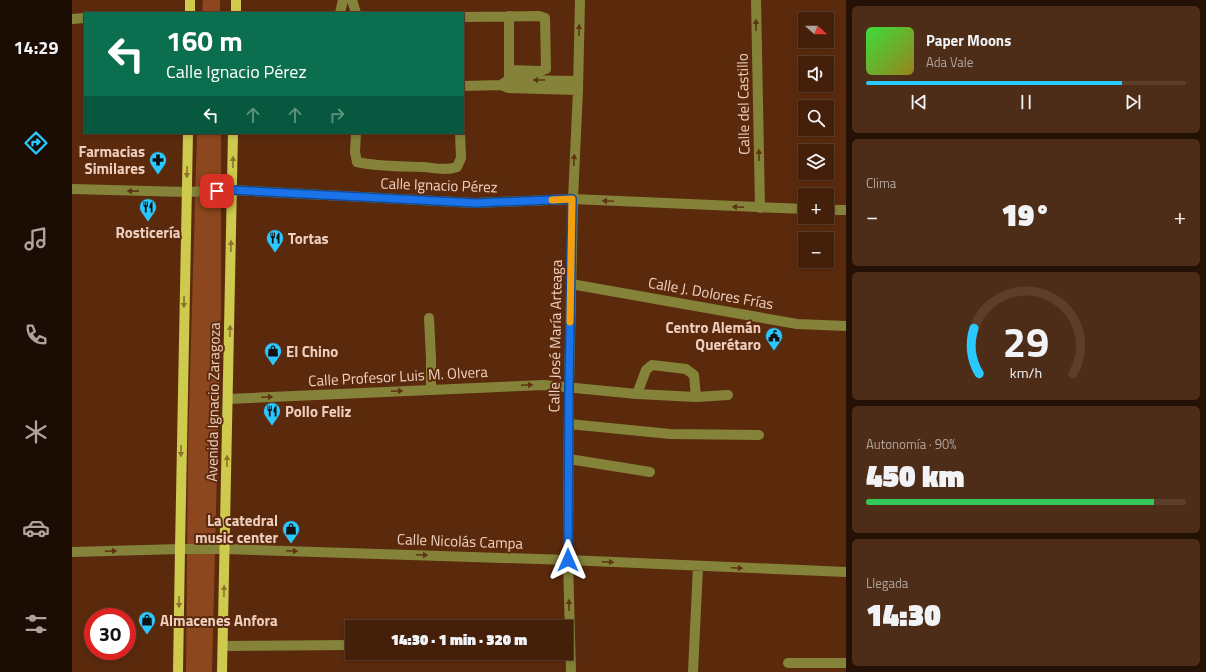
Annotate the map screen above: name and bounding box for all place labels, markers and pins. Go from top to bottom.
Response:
place label: Farmacias Similares [78,140,145,180]
pharmacy icon: Farmacias Similares [148,150,168,175]
pin [200,174,234,208]
restaurant icon: Rosticería [138,197,158,222]
place label: Rosticería [116,221,181,244]
place label: Tortas [288,227,329,250]
restaurant icon: Tortas [265,228,285,253]
place label: Centro Alemán Querétaro [665,316,761,356]
public building icon: Centro Alemán Querétaro [764,326,784,351]
place label: El Chino [286,340,338,363]
shop icon: El Chino [263,341,283,366]
place label: Pollo Feliz [285,400,351,423]
restaurant icon: Pollo Feliz [262,401,282,426]
place label: La catedral music center [195,509,278,549]
shop icon: La catedral music center [281,519,301,544]
place label: Almacenes Anfora [160,609,278,632]
shop icon: Almacenes Anfora [137,610,157,635]

